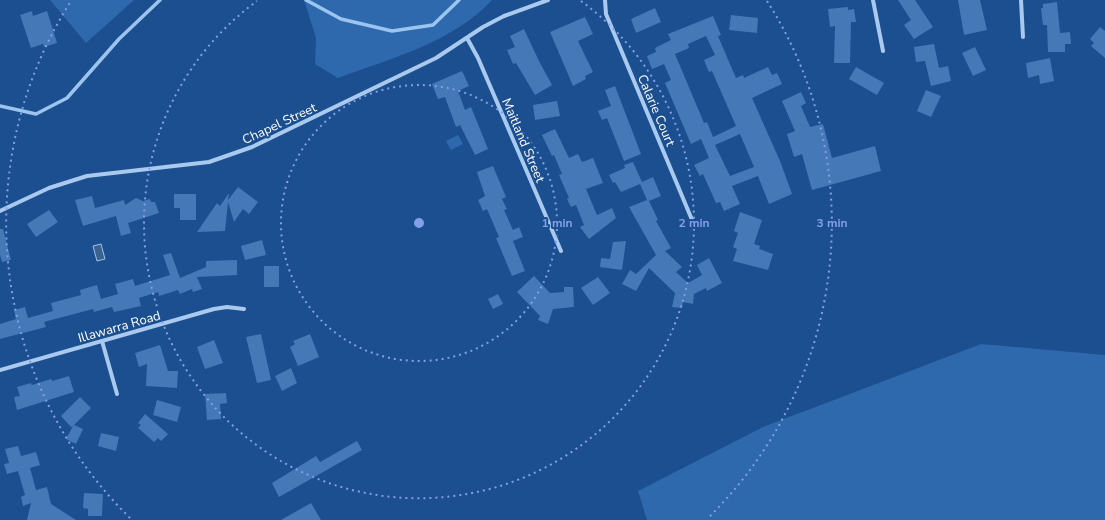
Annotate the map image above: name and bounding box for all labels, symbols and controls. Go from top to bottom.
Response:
street label: Calarie Court [633,72,679,150]
street label: Maitland Street [497,95,549,186]
street label: Chapel Street [239,99,320,149]
text: 1 min [541,215,573,231]
text: 2 min [678,215,710,231]
text: 3 min [816,215,848,231]
centre of rings [412,216,426,230]
street label: Illawarra Road [76,307,163,347]

